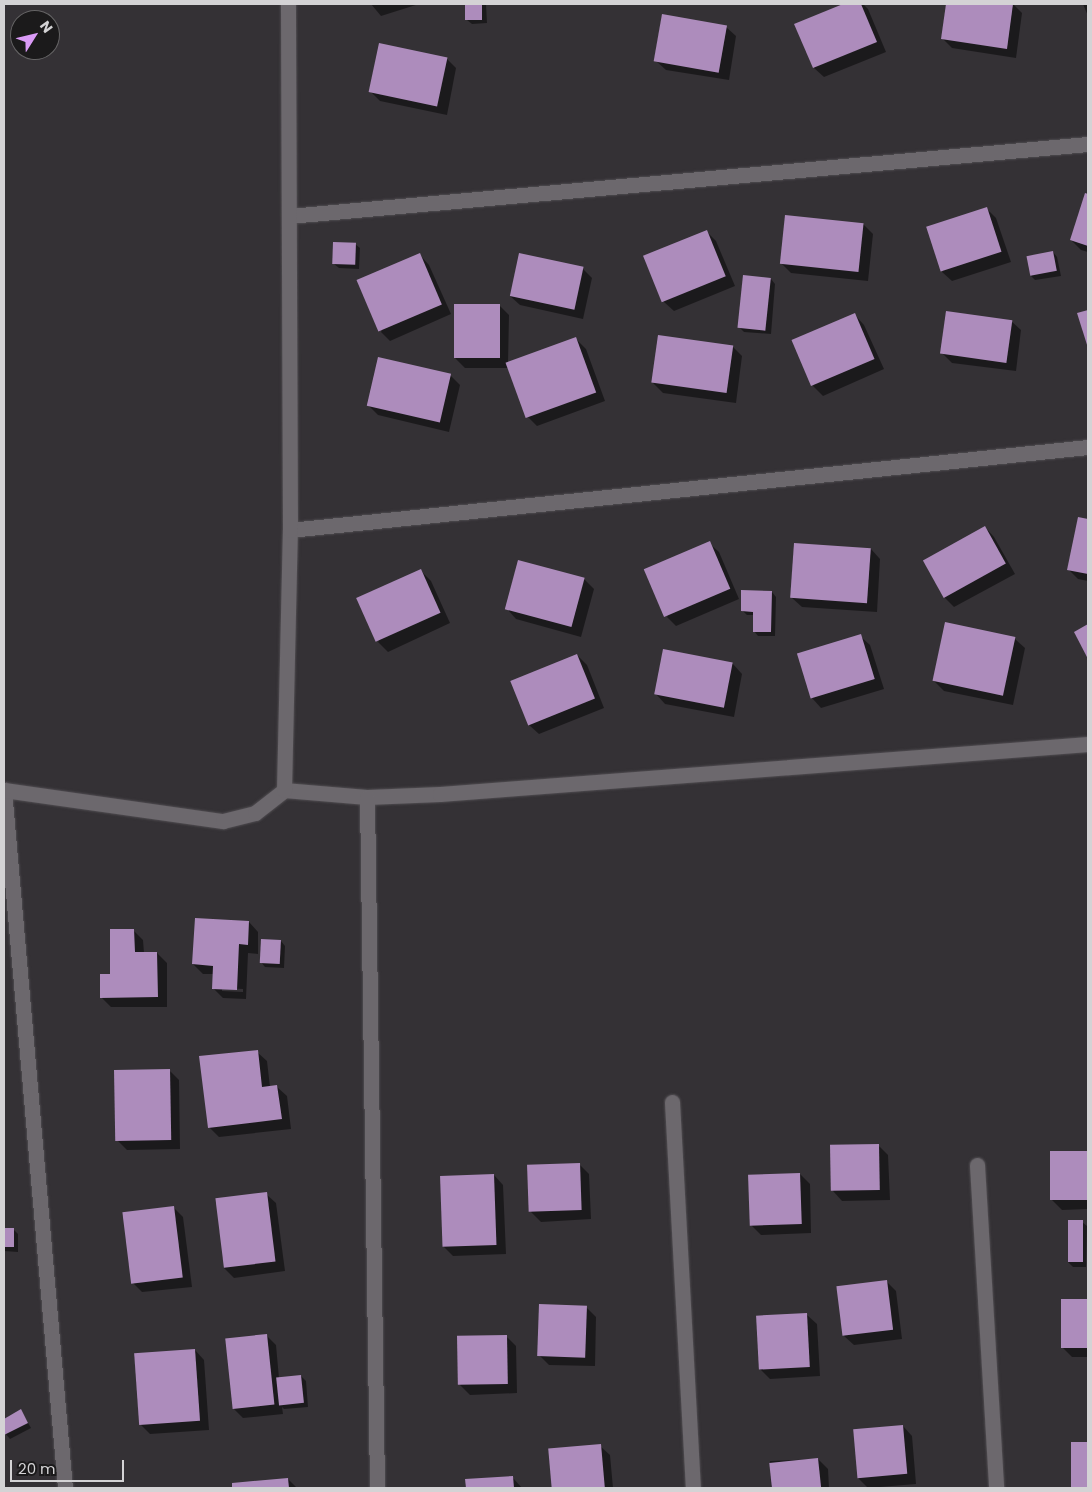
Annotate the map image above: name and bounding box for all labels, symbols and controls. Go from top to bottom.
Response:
north arrow [10,10,60,60]
text: N [35,17,58,37]
scale bar [12,1450,126,1482]
text: 20 m [18,1458,56,1479]

